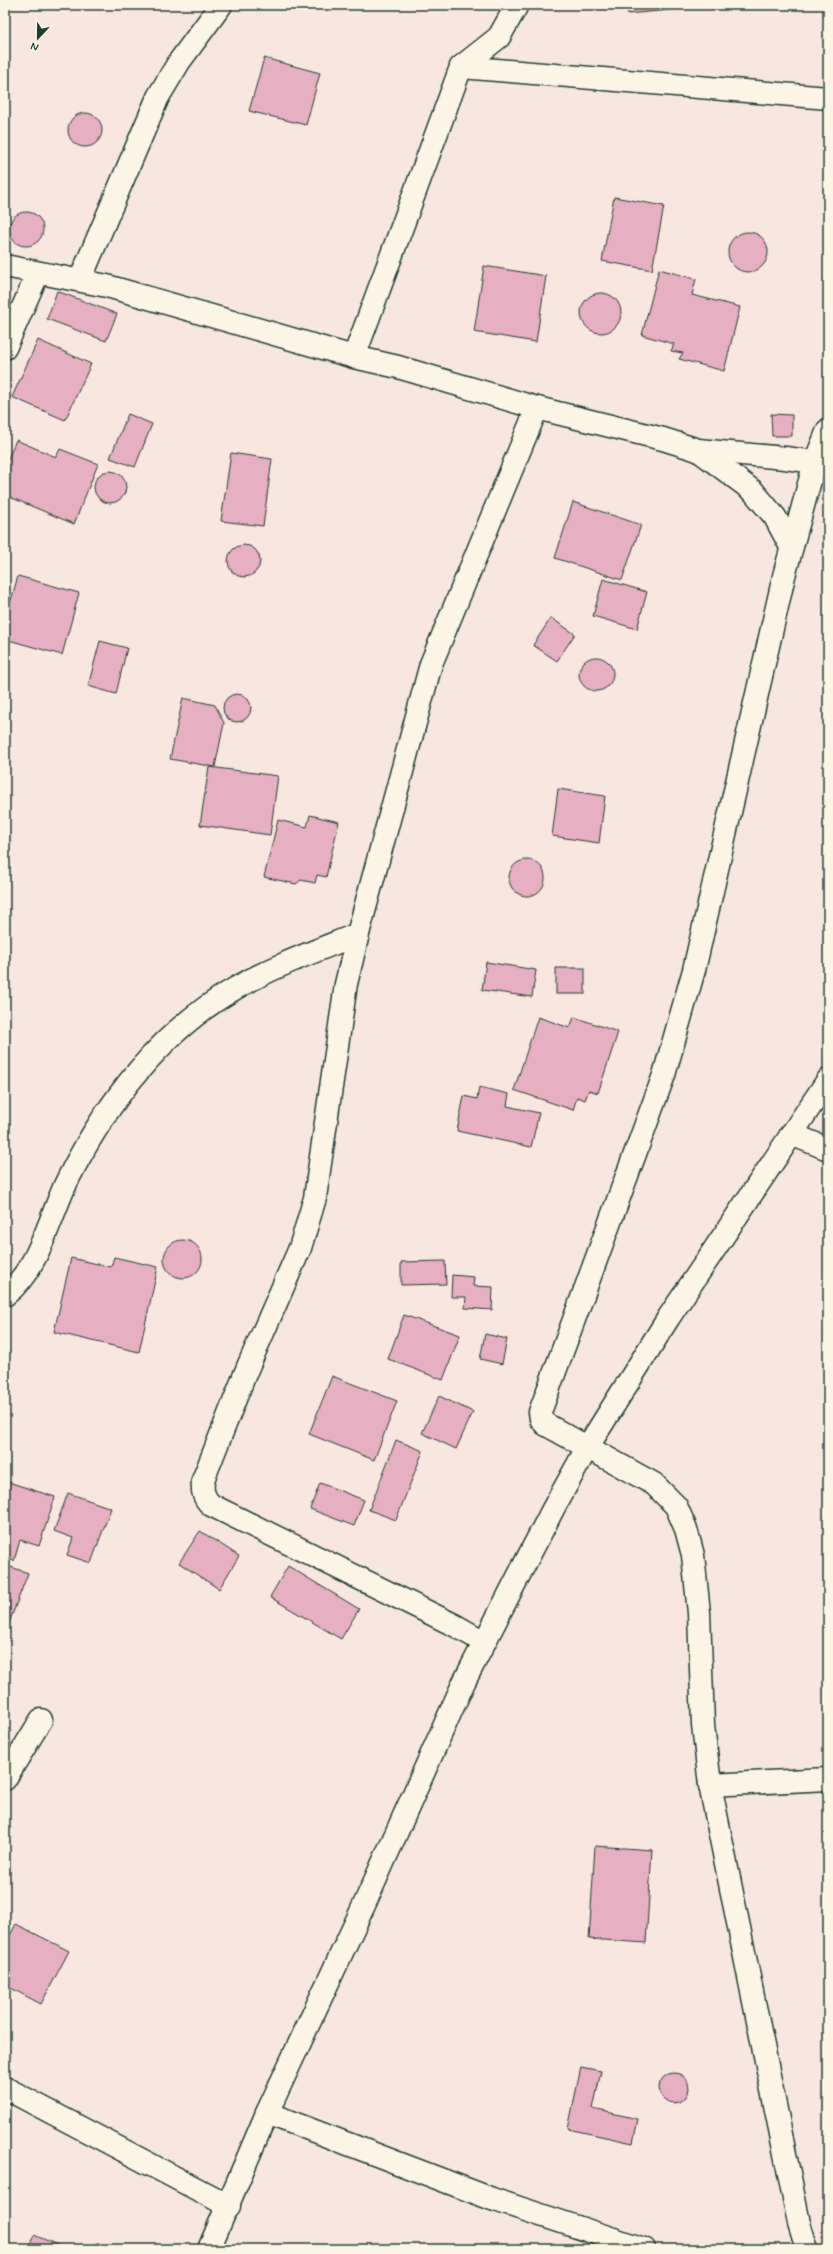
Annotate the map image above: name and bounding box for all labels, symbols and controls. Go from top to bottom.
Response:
north arrow [18,18,58,58]
text: N [29,38,41,54]

